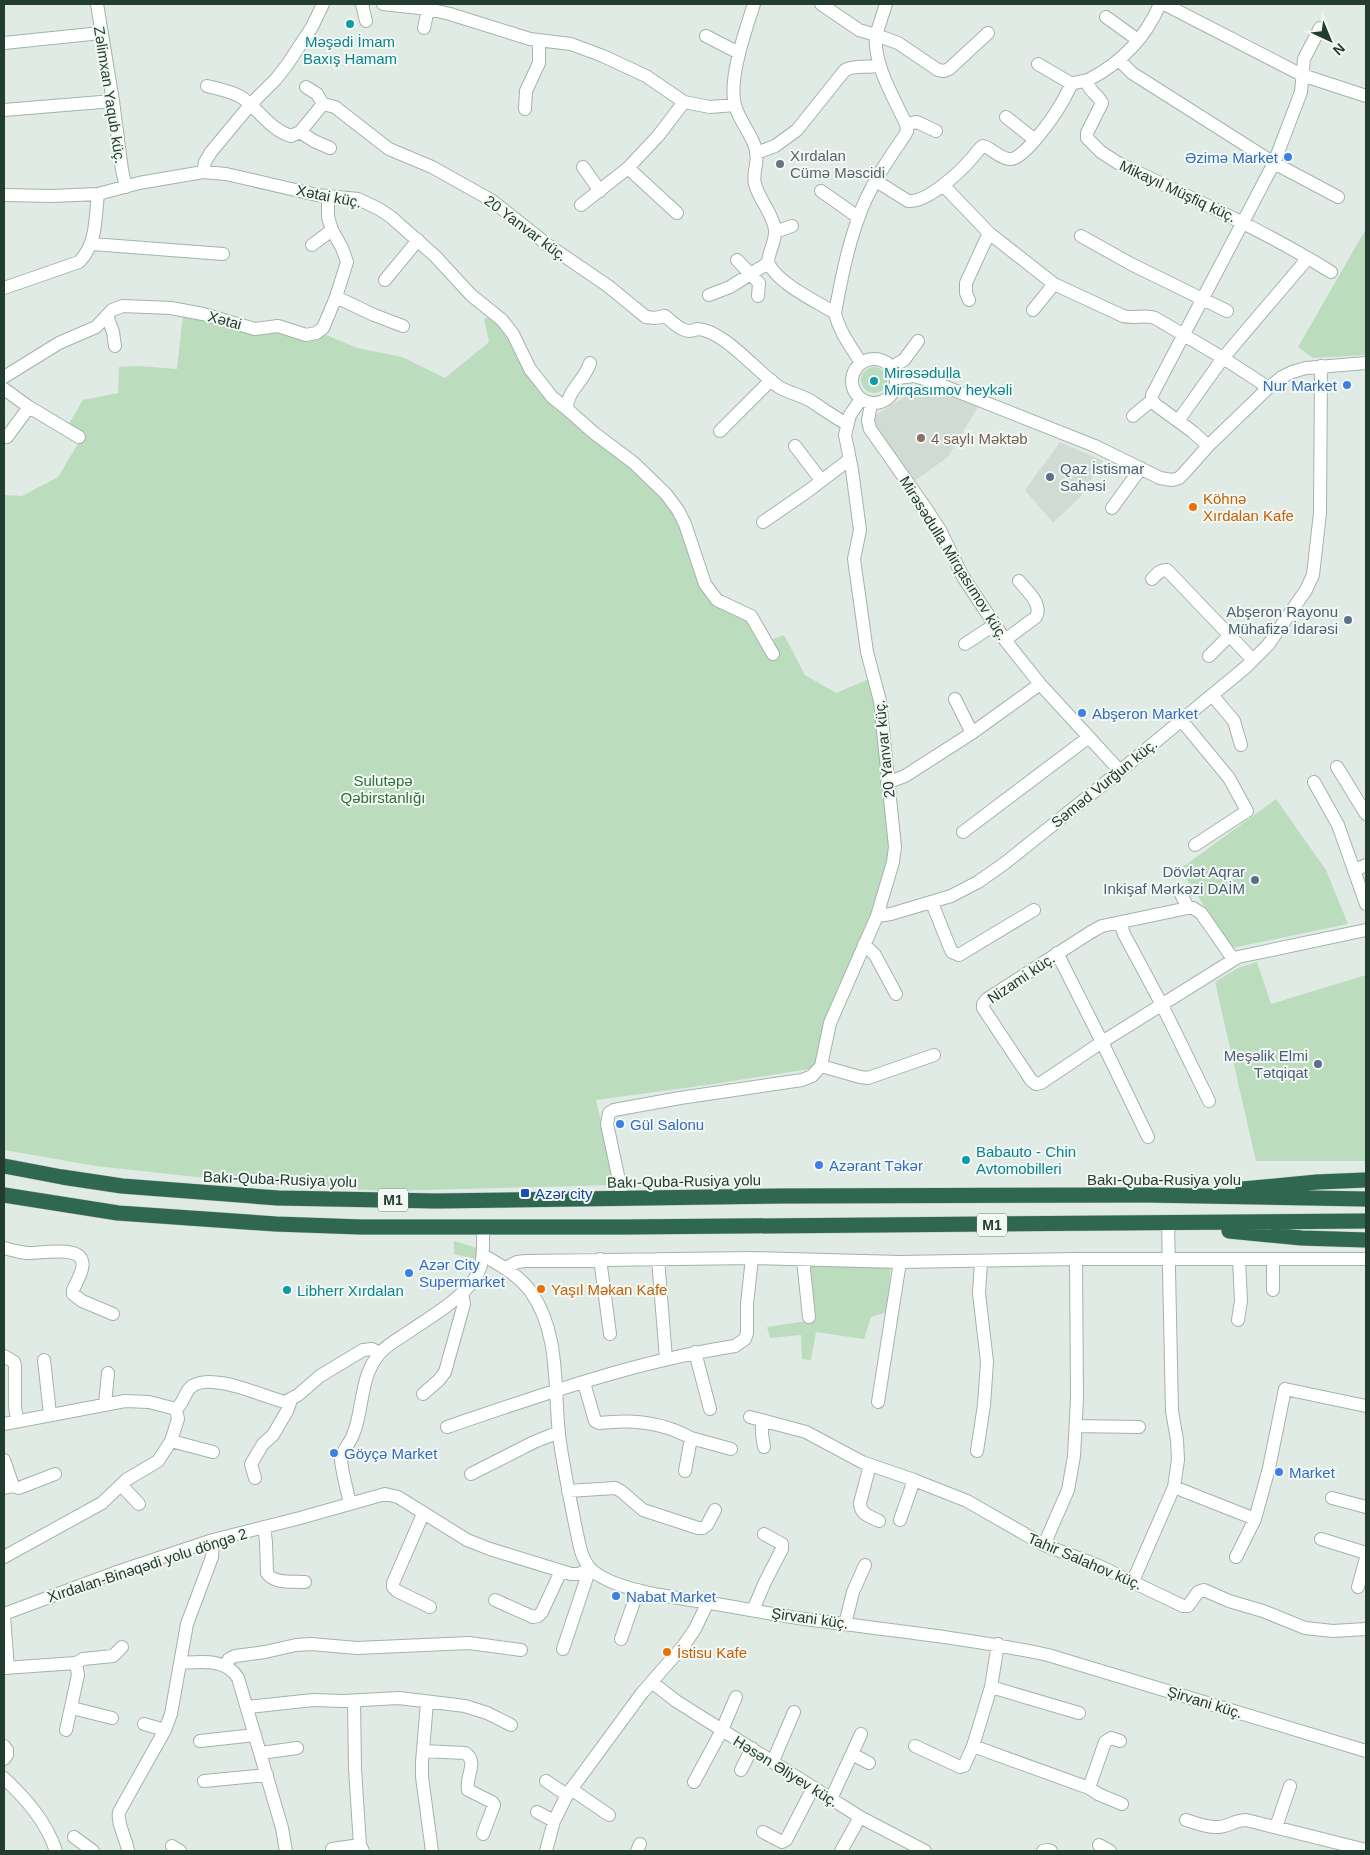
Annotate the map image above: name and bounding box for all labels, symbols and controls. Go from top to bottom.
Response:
north arrow [1305,15,1355,65]
marker: Məşədi İmam Baxış Hamam [344,18,356,30]
street label: Zəlimxan Yaqub küç. [91,25,129,165]
place label: Məşədi İmam Baxış Hamam [303,33,397,67]
text: N [1330,40,1348,59]
place label: Xırdalan Cümə Məscidi [790,147,885,181]
place label: Əzimə Market [1185,149,1279,166]
marker: Əzimə Market [1282,151,1294,163]
street label: Mikayıl Müşfiq küç. [1117,157,1239,225]
marker: Xırdalan Cümə Məscidi [774,158,786,170]
street label: Xətai küç. [295,181,363,211]
street label: 20 Yanvar küç. [481,192,571,264]
street label: Xətai [206,307,244,333]
place label: Mirəsədulla Mirqasımov heykəli [884,364,1012,398]
marker: Mirəsədulla Mirqasımov heykəli [868,375,880,387]
place label: Nur Market [1263,377,1338,394]
marker: Nur Market [1341,379,1353,391]
place label: 4 saylı Məktəb [931,430,1028,447]
marker: 4 saylı Məktəb [915,432,927,444]
place label: Qaz İstismar Sahəsi [1060,460,1144,494]
marker: Qaz İstismar Sahəsi [1044,471,1056,483]
street label: Mirəsədulla Mirqasımov küç. [896,473,1012,643]
place label: Köhnə Xırdalan Kafe [1203,490,1294,524]
marker: Köhnə Xırdalan Kafe [1187,501,1199,513]
place label: Abşeron Rayonu Mühafizə İdarəsi [1226,603,1338,637]
marker: Abşeron Rayonu Mühafizə İdarəsi [1342,614,1354,626]
street label: 20 Yanvar küç. [870,699,898,799]
place label: Abşeron Market [1092,705,1199,722]
marker: Abşeron Market [1076,707,1088,719]
street label: Səməd Vurğun küç. [1048,735,1160,831]
park label: Sulutəpə Qəbirstanlığı [340,772,426,806]
place label: Dövlət Aqrar Inkişaf Mərkəzi DAİM [1103,863,1245,897]
marker: Dövlət Aqrar Inkişaf Mərkəzi DAİM [1249,874,1261,886]
street label: Nizami küç. [984,949,1058,1007]
place label: Meşəlik Elmi Tətqiqat [1224,1047,1309,1081]
marker: Meşəlik Elmi Tətqiqat [1312,1058,1324,1070]
place label: Gül Salonu [630,1116,704,1133]
marker: Gül Salonu [614,1118,626,1130]
place label: Babauto - Chin Avtomobilleri [976,1143,1076,1177]
marker: Babauto - Chin Avtomobilleri [960,1154,972,1166]
place label: Azərant Təkər [829,1157,923,1174]
marker: Azərant Təkər [813,1159,825,1171]
street label: Bakı-Quba-Rusiya yolu [203,1168,357,1190]
street label: Bakı-Quba-Rusiya yolu [607,1171,761,1191]
street label: Bakı-Quba-Rusiya yolu [1087,1171,1241,1188]
place label: Azər city [535,1185,593,1202]
marker: Azər city [519,1187,531,1199]
road number: M1 [378,1188,408,1212]
road number: M1 [977,1214,1007,1236]
place label: Azər City Supermarket [419,1256,506,1290]
marker: Azər City Supermarket [403,1267,415,1279]
place label: Yaşıl Məkan Kafe [551,1281,667,1298]
place label: Libherr Xırdalan [297,1282,404,1299]
marker: Yaşıl Məkan Kafe [535,1283,547,1295]
marker: Libherr Xırdalan [281,1284,293,1296]
place label: Göyçə Market [344,1445,438,1462]
marker: Göyçə Market [328,1447,340,1459]
place label: Market [1289,1464,1336,1481]
marker: Market [1273,1466,1285,1478]
street label: Xırdalan-Binəqədi yolu döngə 2 [45,1525,249,1605]
street label: Tahir Salahov küç. [1025,1529,1145,1593]
place label: Nabat Market [626,1588,717,1605]
marker: Nabat Market [610,1590,622,1602]
street label: Şirvani küç. [770,1604,850,1632]
place label: İstisu Kafe [677,1644,747,1661]
marker: İstisu Kafe [661,1646,673,1658]
street label: Şirvani küç. [1165,1683,1245,1721]
street label: Həsən Əliyev küç. [730,1732,842,1810]

